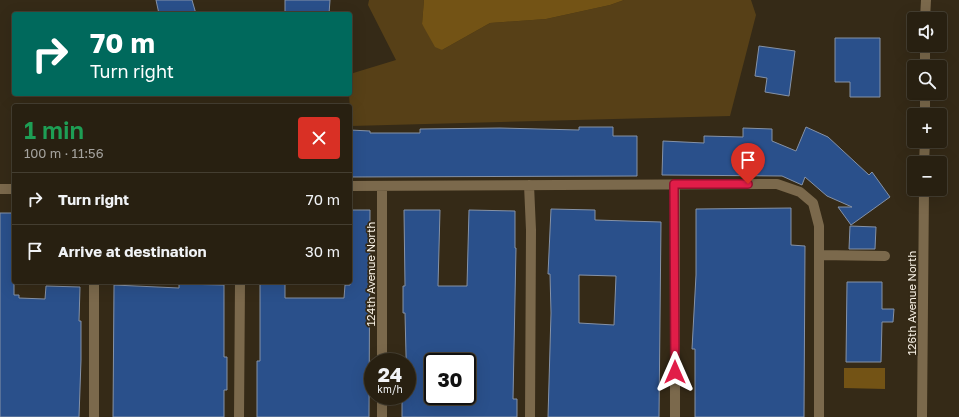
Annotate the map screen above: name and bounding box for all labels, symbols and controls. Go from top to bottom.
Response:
map controls [907,12,947,196]
button: sound [907,12,947,52]
text: 70 m [90,26,155,59]
icon: right [24,28,76,80]
text: Turn right [90,60,174,82]
button: search [907,60,947,100]
button: + [907,108,947,148]
text: 1 min [24,115,84,144]
button: close [298,117,340,159]
pin [731,143,765,184]
text: 100 m · 11:56 [24,145,104,161]
icon: arrive [737,149,759,171]
button: − [907,156,947,196]
icon: right [24,188,46,210]
text: Turn right [58,190,129,208]
text: 70 m [306,190,340,208]
street label: 124th Avenue North [364,222,377,326]
icon: arrive [24,240,46,262]
text: Arrive at destination [58,242,207,260]
text: 30 m [305,242,340,260]
street label: 126th Avenue North [905,251,918,355]
position arrow [654,351,696,393]
speed limit sign: 30 [424,353,476,405]
text: 24 [378,362,402,386]
text: km/h [377,383,403,395]

